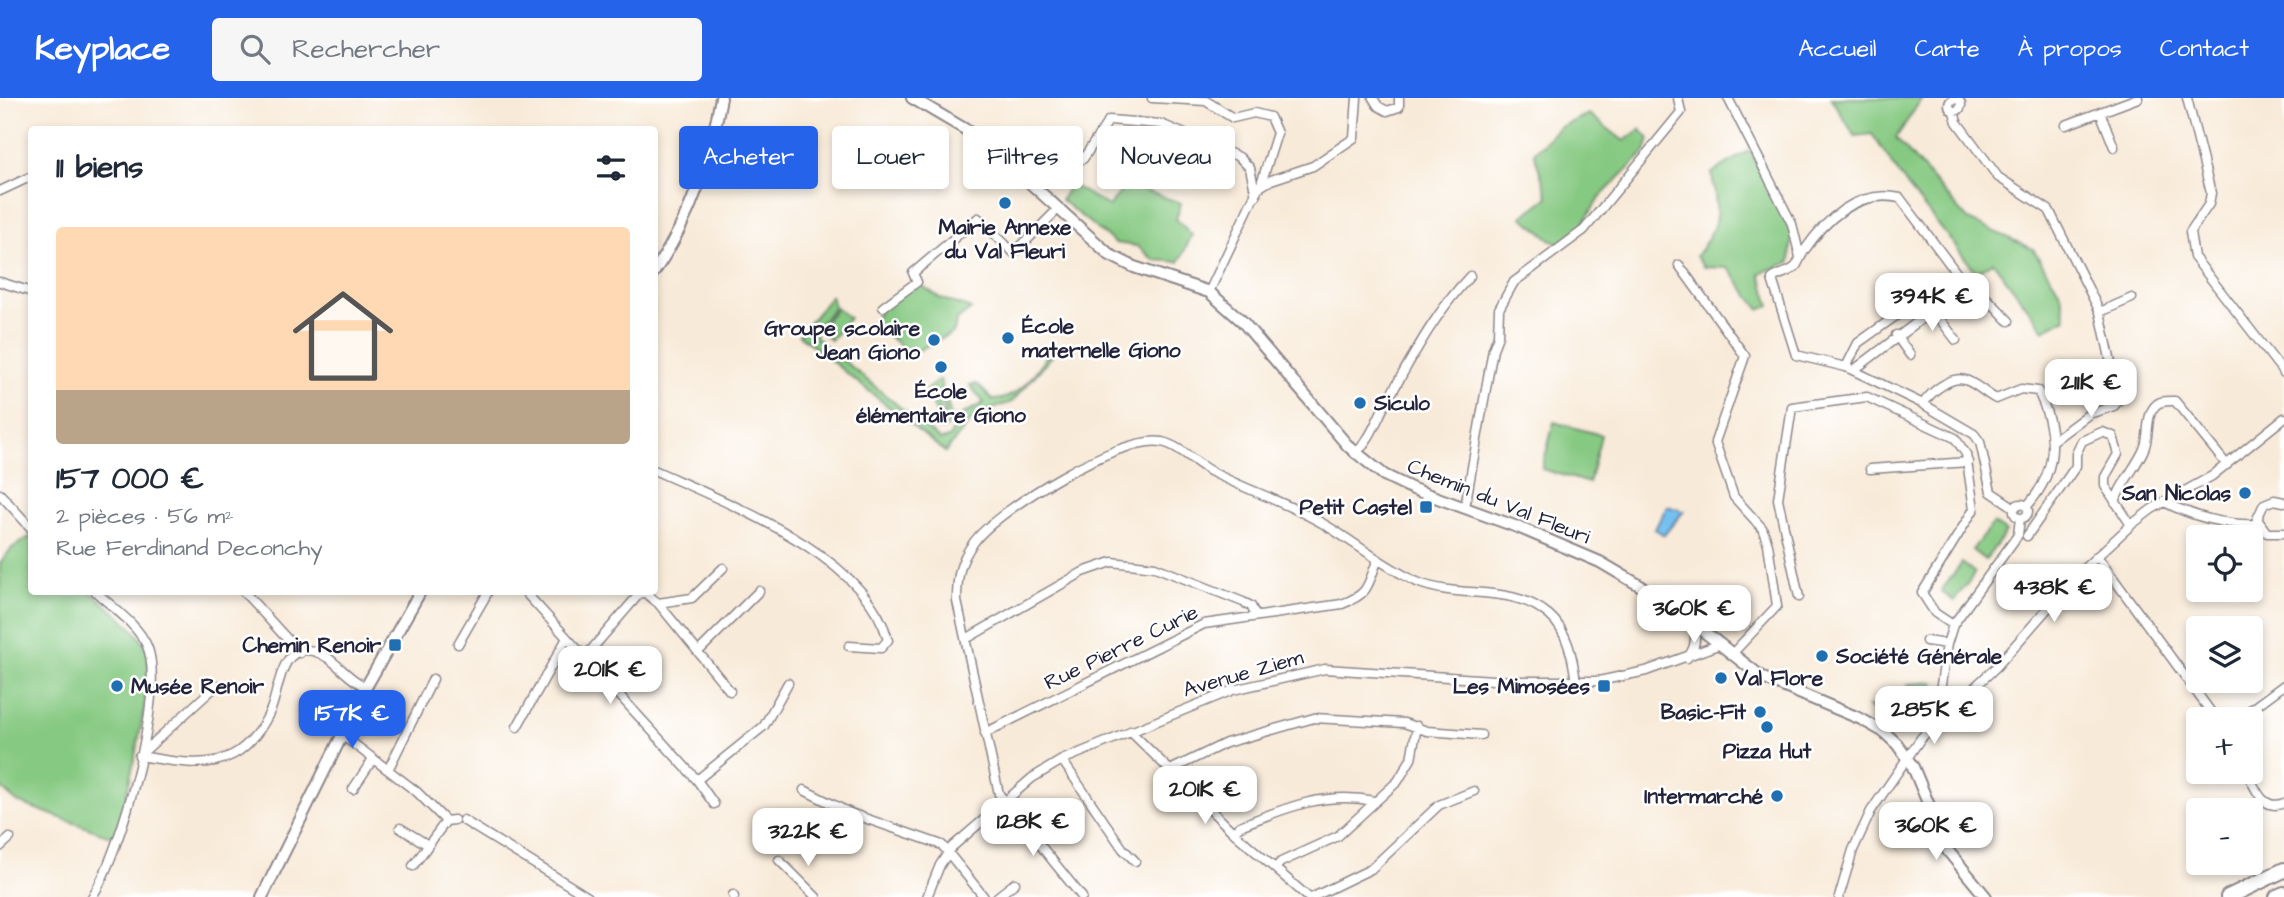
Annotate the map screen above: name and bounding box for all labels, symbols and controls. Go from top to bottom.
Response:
search box [212,18,702,81]
text: Keyplace [35,26,170,72]
icon: search [236,30,274,68]
text: Rechercher [292,31,440,67]
text: Accueil [1798,32,1877,66]
text: Carte [1915,32,1980,66]
text: À propos [2018,32,2122,66]
text: Contact [2160,32,2249,66]
chip: Acheter [679,126,818,189]
chip: Louer [832,126,949,189]
chip: Filtres [963,126,1083,189]
chip: Nouveau [1097,126,1235,189]
text: 11 biens [56,147,143,189]
icon: filters [592,149,630,187]
marker: Mairie Annexe du Val Fleuri [997,195,1013,211]
place label: Mairie Annexe du Val Fleuri [939,213,1072,266]
icon: home [280,273,406,399]
pin: 394K € [1875,274,1989,333]
text: 394K € [1891,280,1973,312]
place label: École maternelle Giono [1022,312,1181,365]
place label: Groupe scolaire Jean Giono [764,314,921,367]
marker: École maternelle Giono [1000,330,1016,346]
marker: Groupe scolaire Jean Giono [926,332,942,348]
marker: École élémentaire Giono [933,359,949,375]
pin: 211K € [2034,360,2148,419]
text: 211K € [2061,366,2121,398]
place label: École élémentaire Giono [856,377,1026,430]
place label: Siculo [1373,389,1430,418]
marker: Siculo [1352,395,1368,411]
street label: Chemin du Val Fleuri [1403,451,1595,551]
text: 157 000 € [56,458,204,500]
place label: San Nicolas [2121,479,2231,508]
marker: San Nicolas [2237,485,2253,501]
place label: Petit Castel [1299,493,1413,522]
marker: Petit Castel [1418,499,1434,515]
text: 2 pièces · 56 m² [56,500,234,532]
map controls [2186,525,2263,875]
button: locate [2186,525,2263,602]
text: Rue Ferdinand Deconchy [56,532,323,564]
pin: 438K € [1997,564,2111,624]
text: 438K € [2012,571,2096,603]
pin: 360K € [1637,586,1751,645]
text: 360K € [1653,592,1735,624]
street label: Rue Pierre Curie [1039,598,1203,697]
button: layers [2186,616,2263,693]
place label: Chemin Renoir [243,631,381,660]
marker: Chemin Renoir [387,637,403,653]
street label: Avenue Ziem [1180,642,1307,705]
place label: Société Générale [1835,642,2003,671]
pin: 201K € [553,646,667,706]
marker: Société Générale [1814,648,1830,664]
text: 201K € [574,653,646,685]
place label: Val Flore [1734,664,1824,693]
marker: Val Flore [1713,670,1729,686]
place label: Musée Renoir [131,672,265,701]
place label: Les Mimosées [1453,672,1590,701]
marker: Musée Renoir [109,678,125,694]
marker: Les Mimosées [1596,678,1612,694]
pin: 285K € [1877,686,1991,746]
pin: 157K € [295,690,409,750]
text: 285K € [1891,693,1977,725]
text: 157K € [315,697,389,729]
place label: Basic-Fit [1661,698,1747,727]
marker: Basic-Fit [1752,704,1768,720]
button: + [2186,707,2263,784]
marker: Pizza Hut [1759,719,1775,735]
place label: Pizza Hut [1723,737,1812,766]
pin: 201K € [1148,766,1262,826]
text: 201K € [1169,773,1241,805]
place label: Intermarché [1644,782,1764,811]
marker: Intermarché [1769,788,1785,804]
pin: 128K € [976,798,1090,858]
button: − [2186,798,2263,875]
pin: 360K € [1879,802,1993,862]
text: 128K € [997,805,1069,837]
pin: 322K € [751,808,865,868]
text: 360K € [1895,809,1977,841]
text: 322K € [768,815,848,847]

